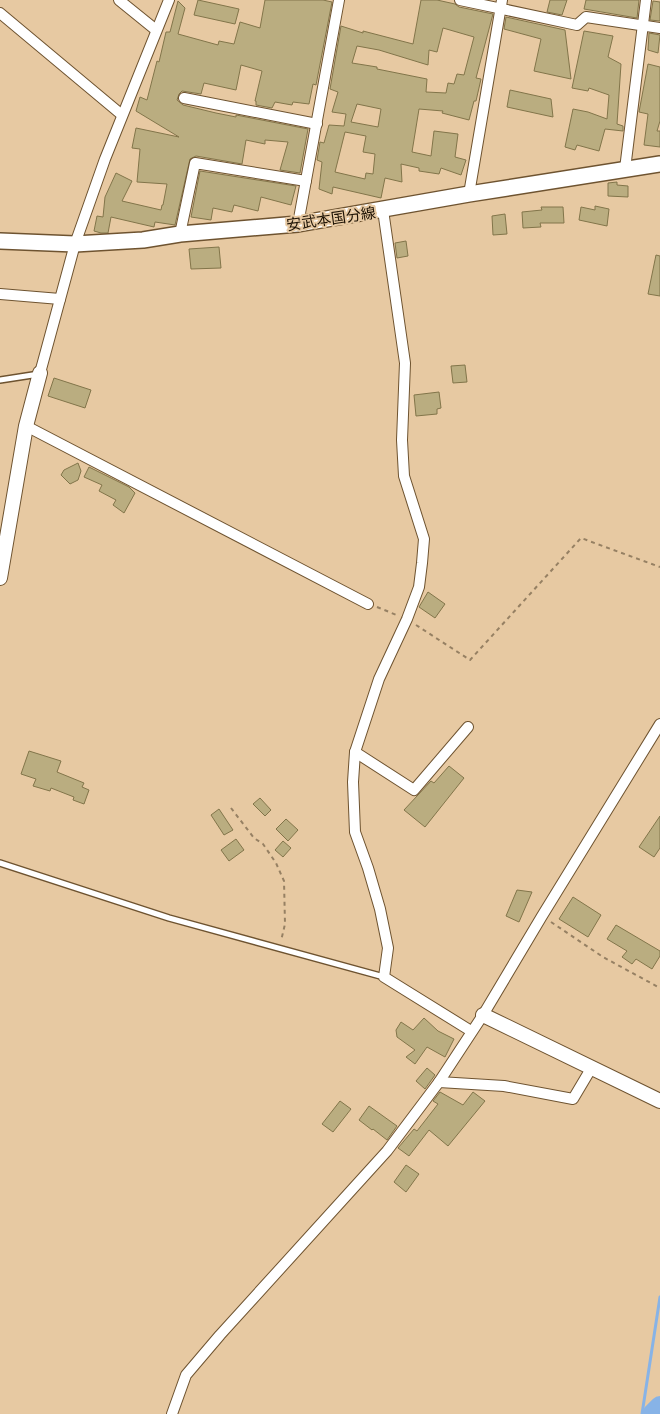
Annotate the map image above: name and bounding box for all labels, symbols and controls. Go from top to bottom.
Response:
street label: 安武本国分線 [285,203,377,233]

